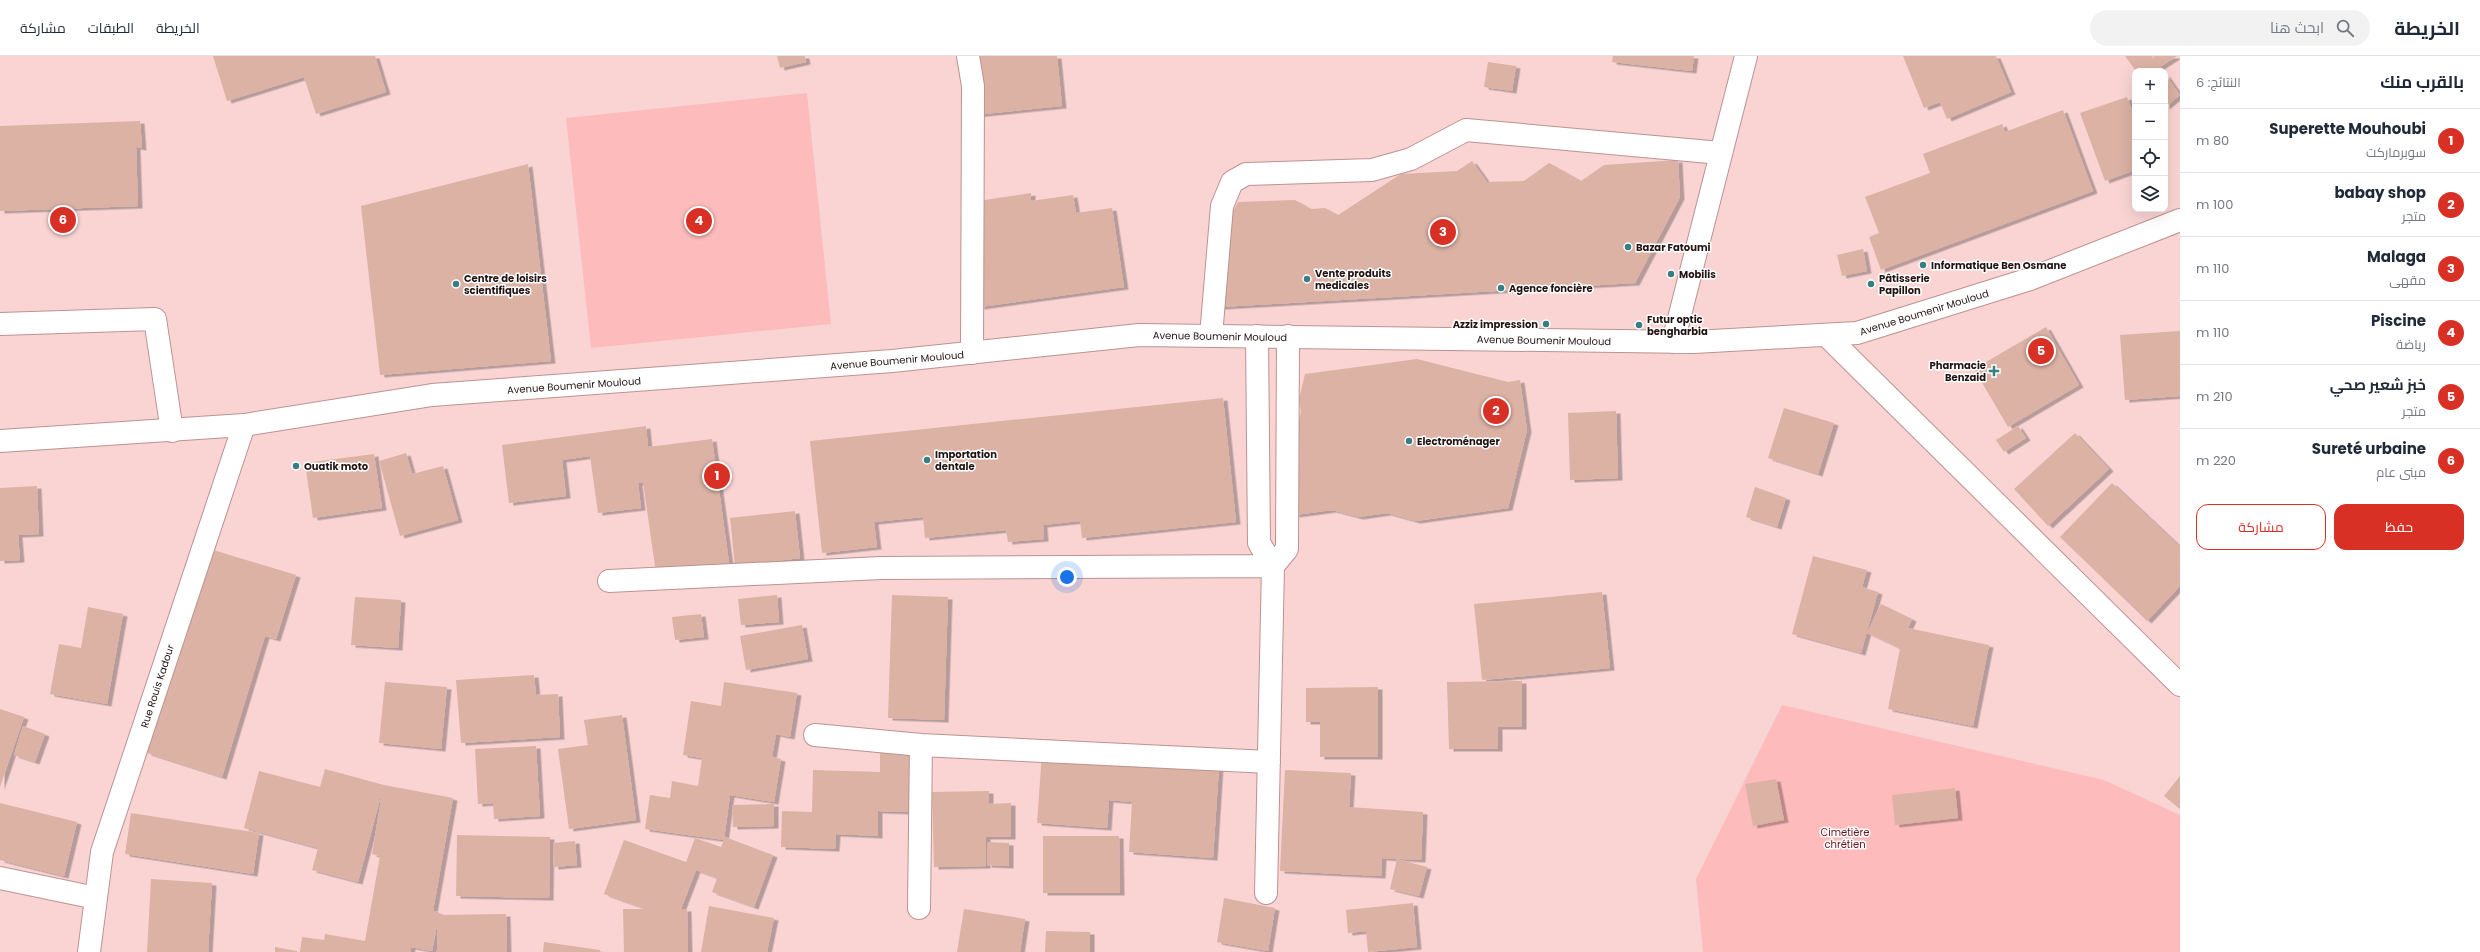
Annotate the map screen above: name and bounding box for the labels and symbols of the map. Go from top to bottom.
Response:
pin: 6 [50,205,76,235]
pin: 4 [686,206,712,236]
pin: 3 [1430,217,1456,247]
place label: Bazar Fatoumi [1636,240,1711,255]
marker: Bazar Fatoumi [1623,242,1633,252]
place label: Informatique Ben Osmane [1931,258,2066,273]
marker: Informatique Ben Osmane [1918,260,1928,270]
place label: Vente produits medicales [1315,266,1392,293]
place label: Mobilis [1679,267,1716,282]
marker: Mobilis [1666,269,1676,279]
place label: Centre de loisirs scientifiques [464,271,547,298]
place label: Pâtisserie Papillon [1879,271,1930,298]
marker: Vente produits medicales [1302,274,1312,284]
marker: Centre de loisirs scientifiques [451,279,461,289]
marker: Pâtisserie Papillon [1866,279,1876,289]
place label: Agence foncière [1509,281,1593,296]
marker: Agence foncière [1496,283,1506,293]
street label: Avenue Boumenir Mouloud [1858,286,1991,339]
place label: Futur optic bengharbia [1647,312,1708,339]
place label: Azziz impression [1453,317,1538,332]
marker: Azziz impression [1541,319,1551,329]
marker: Futur optic bengharbia [1634,320,1644,330]
street label: Avenue Boumenir Mouloud [1153,328,1287,345]
street label: Avenue Boumenir Mouloud [1477,332,1611,349]
pin: 5 [2028,336,2054,366]
street label: Avenue Boumenir Mouloud [829,347,965,374]
place label: Pharmacie Benzaid [1929,358,1986,385]
marker: Pharmacie Benzaid [1989,366,1999,376]
street label: Avenue Boumenir Mouloud [507,373,642,398]
pin: 2 [1483,396,1509,426]
place label: Electroménager [1417,434,1501,449]
marker: Electroménager [1404,436,1414,446]
place label: Importation dentale [935,447,997,474]
marker: Importation dentale [922,455,932,465]
place label: Ouatik moto [304,459,369,474]
marker: Ouatik moto [291,461,301,471]
pin: 1 [704,461,730,491]
your location [1057,567,1077,587]
street label: Rue Rouis Kadour [137,642,178,730]
park label: Cimetière chrétien [1821,825,1869,852]

